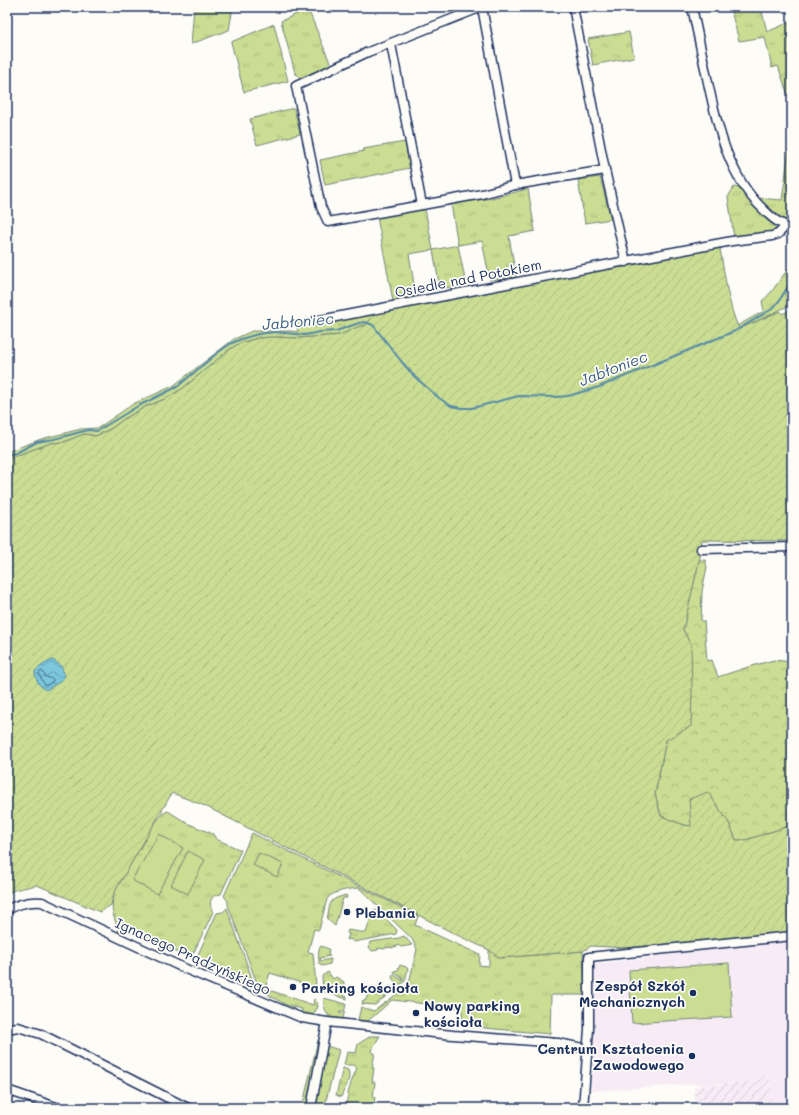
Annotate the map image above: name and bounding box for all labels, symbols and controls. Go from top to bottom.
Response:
street label: Osiedle nad Potokiem [393,254,543,302]
water label: Jabłoniec [261,308,335,334]
water label: Jabłoniec [576,346,650,390]
place label: Plebania [355,903,416,922]
marker: Plebania [342,907,352,917]
street label: Ignacego Prądzyńskiego [112,913,274,999]
place label: Zespół Szkół Mechanicznych [579,976,685,1011]
place label: Parking kościoła [301,978,419,997]
marker: Parking kościoła [288,982,298,992]
marker: Zespół Szkół Mechanicznych [688,988,698,998]
place label: Nowy parking kościoła [424,996,520,1031]
marker: Nowy parking kościoła [411,1008,421,1018]
place label: Centrum Kształcenia Zawodowego [537,1039,685,1074]
marker: Centrum Kształcenia Zawodowego [687,1051,697,1061]

